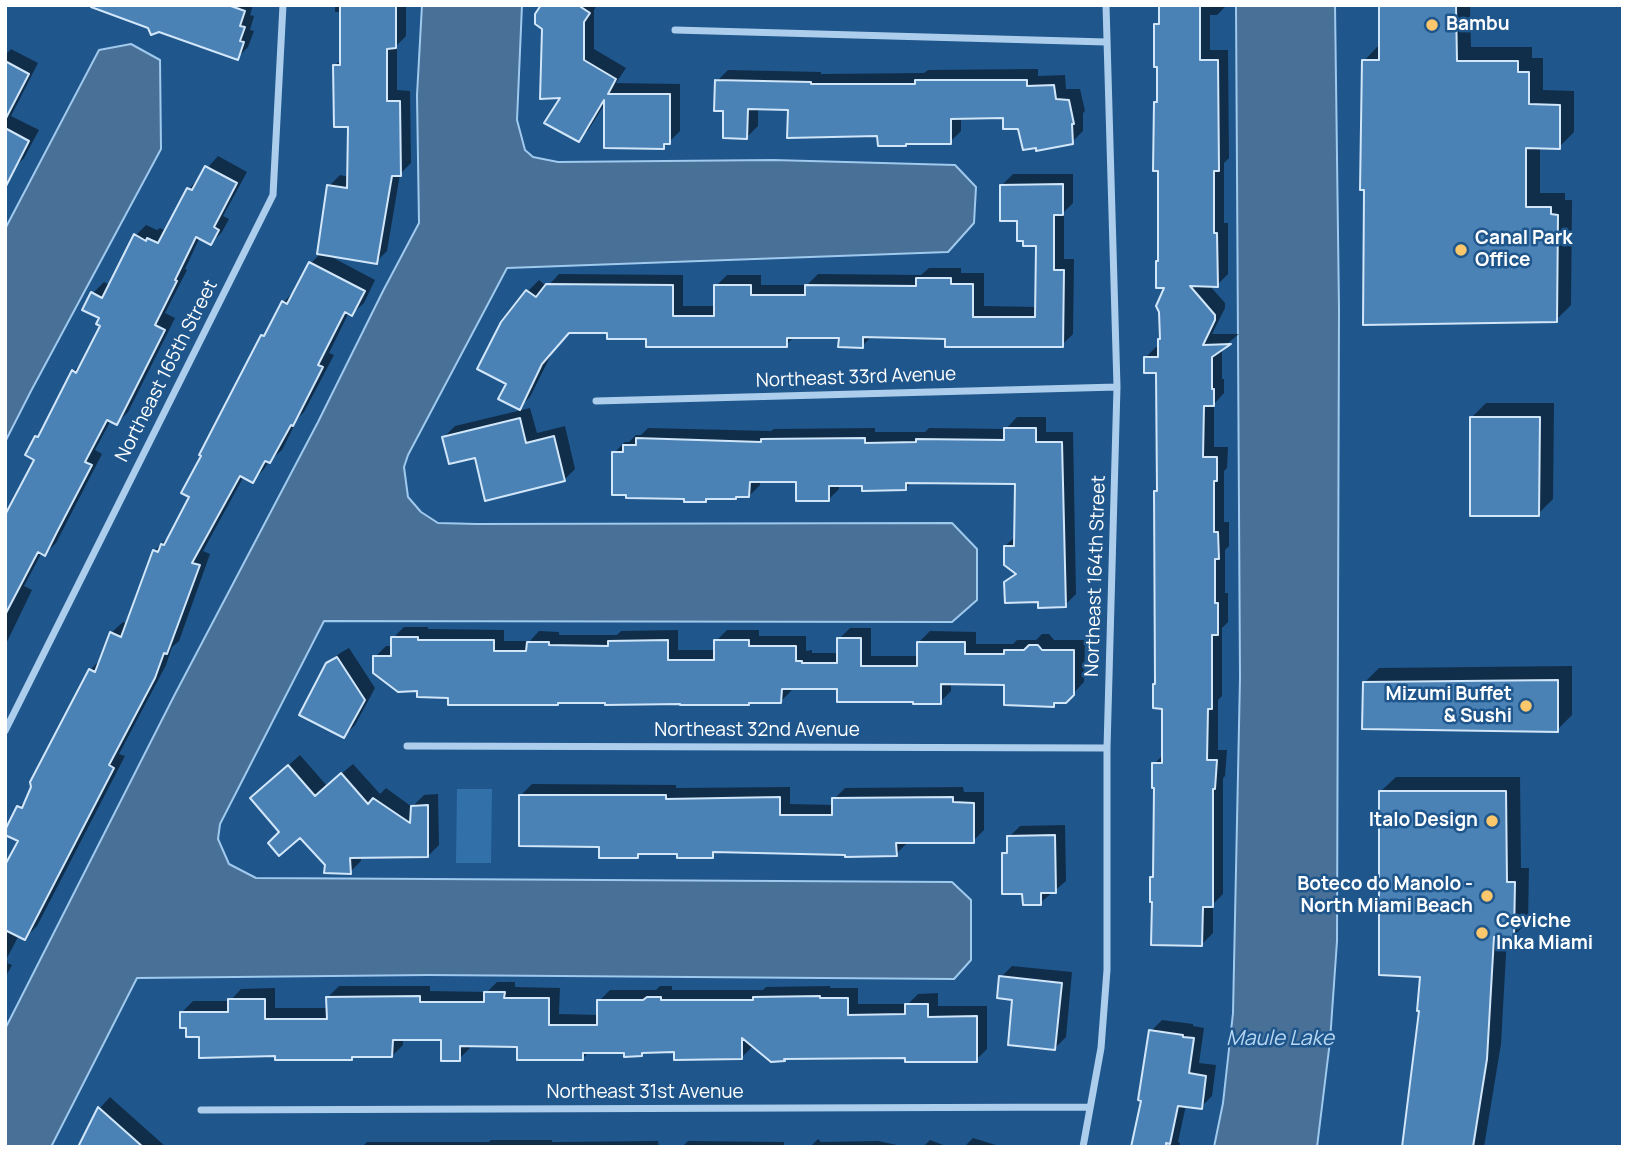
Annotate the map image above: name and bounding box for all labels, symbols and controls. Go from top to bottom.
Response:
place label: Bambu [1446,14,1510,36]
marker: Bambu [1424,17,1440,33]
place label: Canal Park Office [1475,228,1573,272]
marker: Canal Park Office [1453,242,1469,258]
street label: Northeast 165th Street [111,276,223,466]
street label: Northeast 33rd Avenue [755,363,957,393]
street label: Northeast 164th Street [1081,475,1111,677]
place label: Mizumi Buffet & Sushi [1385,684,1512,728]
marker: Mizumi Buffet & Sushi [1518,698,1534,714]
street label: Northeast 32nd Avenue [654,720,860,742]
place label: Italo Design [1369,810,1478,832]
marker: Italo Design [1484,813,1500,829]
place label: Boteco do Manolo - North Miami Beach [1297,874,1473,918]
marker: Boteco do Manolo - North Miami Beach [1479,888,1495,904]
place label: Ceviche Inka Miami [1496,911,1593,955]
marker: Ceviche Inka Miami [1474,925,1490,941]
water label: Maule Lake [1226,1026,1334,1052]
street label: Northeast 31st Avenue [546,1082,744,1104]

